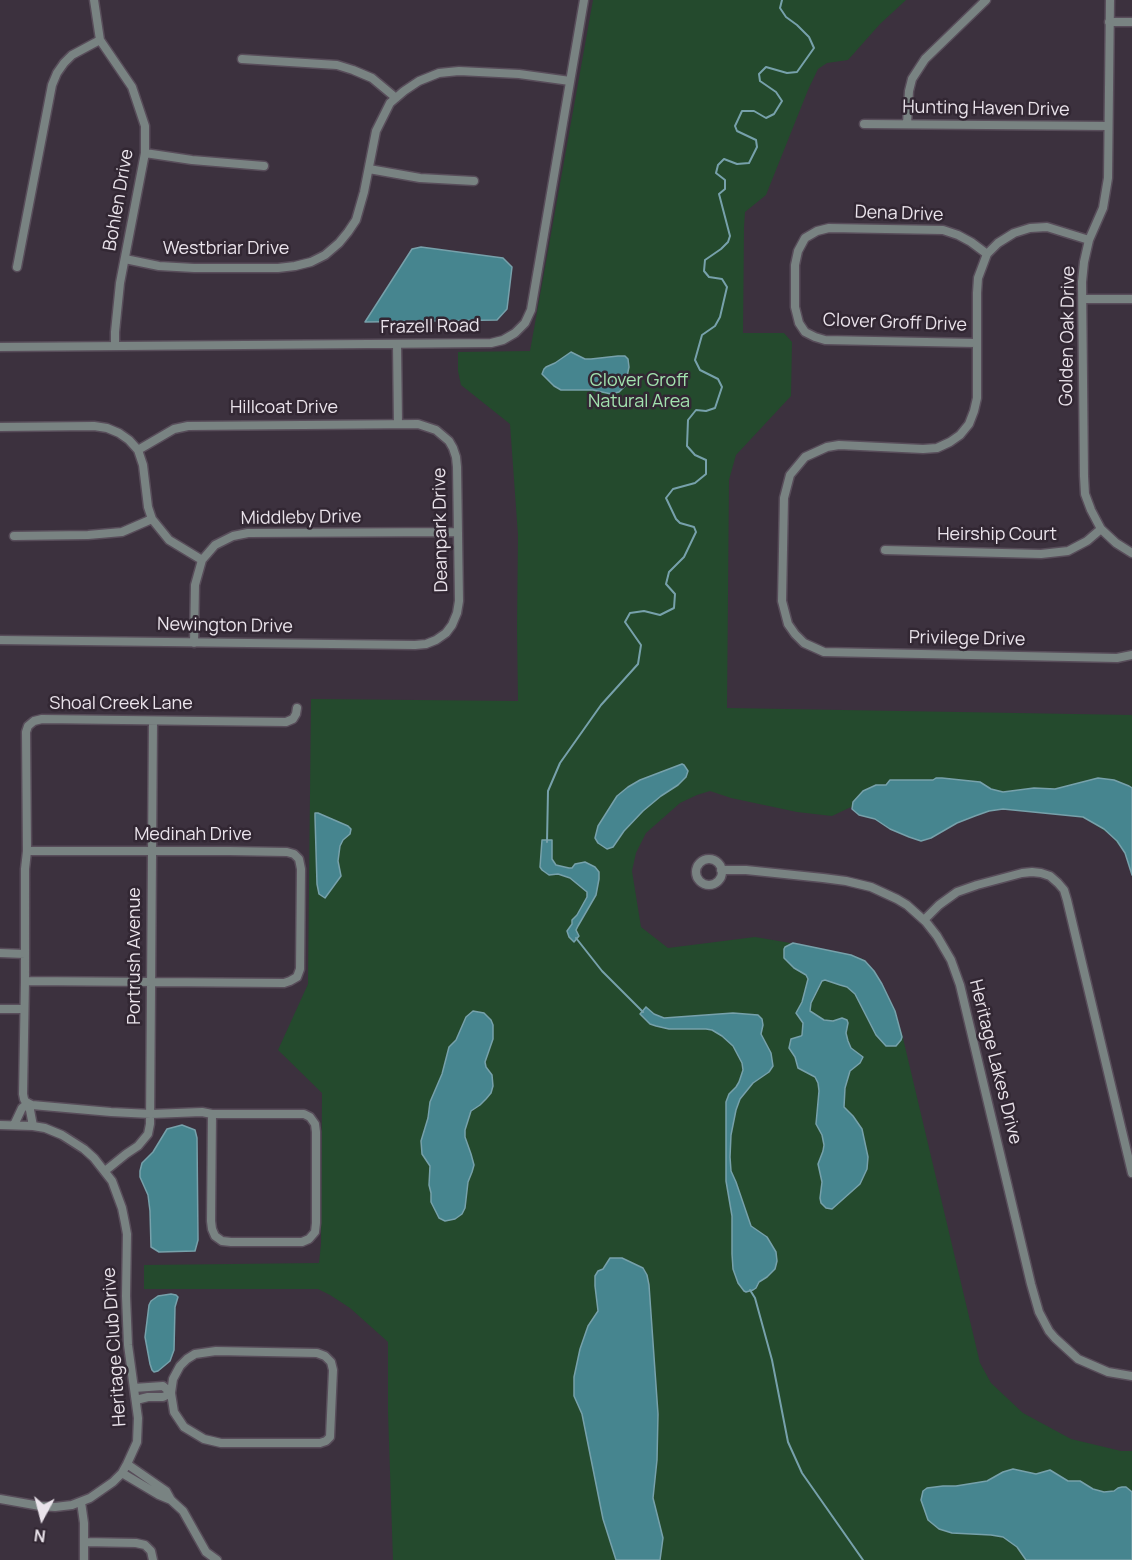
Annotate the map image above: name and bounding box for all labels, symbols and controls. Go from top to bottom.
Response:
street label: Hunting Haven Drive [902,97,1070,121]
street label: Bohlen Drive [99,147,139,253]
street label: Dena Drive [854,202,944,226]
street label: Westbriar Drive [163,238,289,260]
street label: Golden Oak Drive [1056,266,1080,406]
street label: Clover Groff Drive [823,310,967,336]
street label: Frazell Road [380,315,480,339]
park label: Clover Groff Natural Area [588,370,690,412]
street label: Hillcoat Drive [230,397,338,419]
street label: Deanpark Drive [429,467,453,593]
street label: Middleby Drive [240,506,362,530]
street label: Heirship Court [937,524,1057,546]
street label: Newington Drive [157,614,293,638]
street label: Privilege Drive [909,627,1025,651]
street label: Shoal Creek Lane [49,693,193,715]
street label: Medinah Drive [134,824,252,846]
street label: Portrush Avenue [124,887,146,1025]
street label: Heritage Lakes Drive [964,977,1026,1147]
street label: Heritage Club Drive [99,1267,131,1427]
north arrow [12,1488,72,1548]
text: N [33,1524,47,1547]

